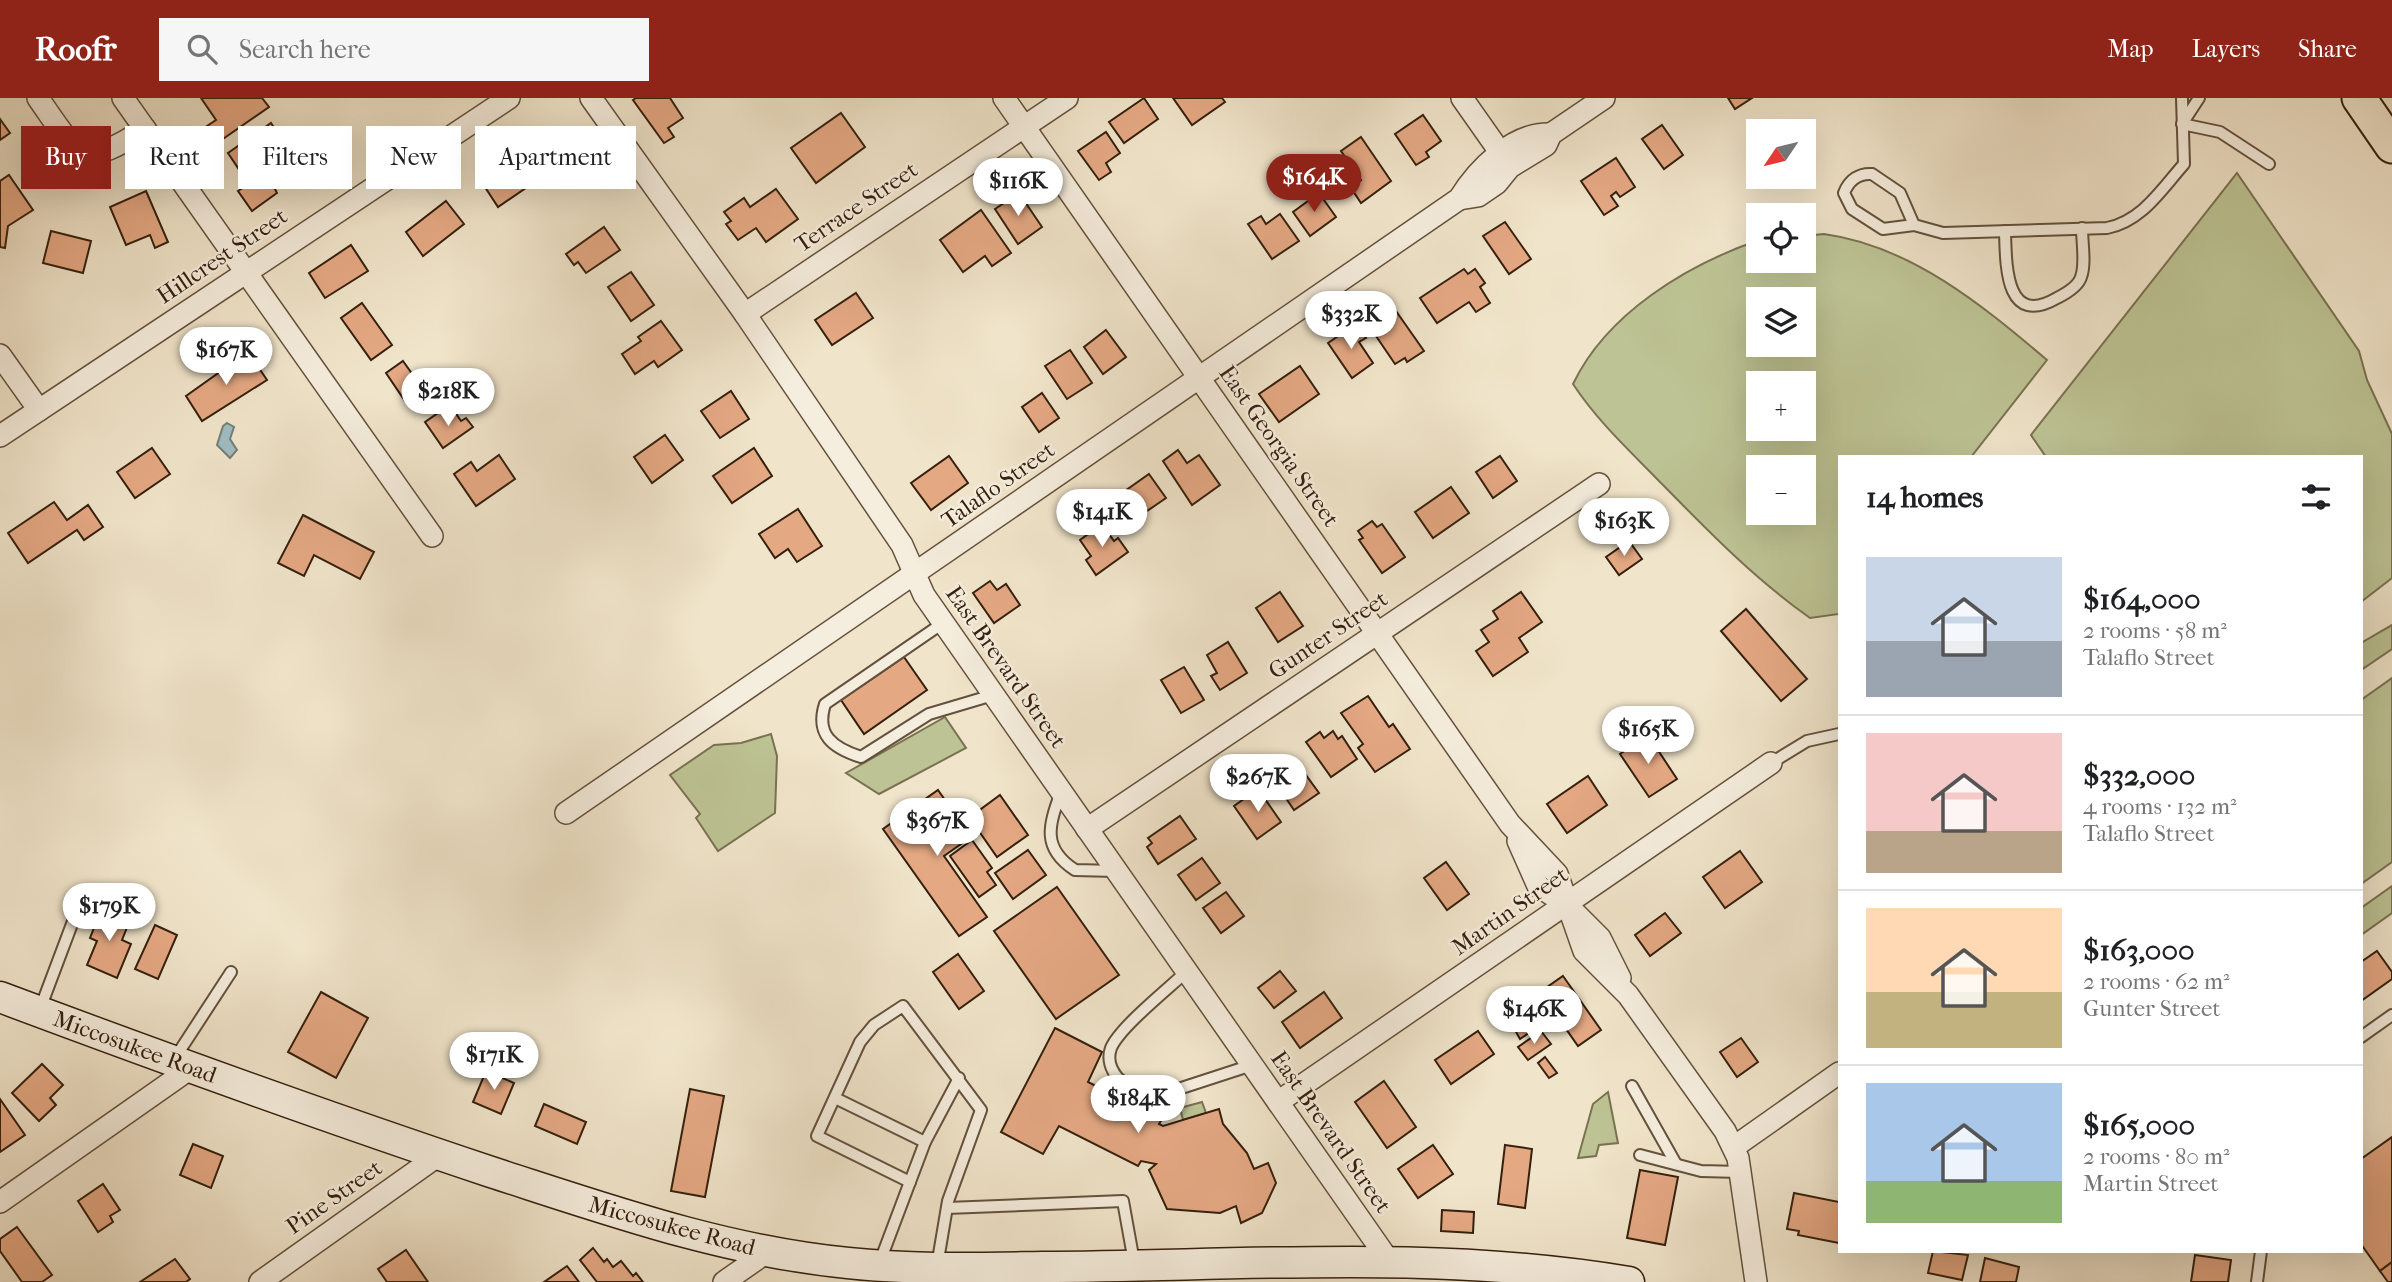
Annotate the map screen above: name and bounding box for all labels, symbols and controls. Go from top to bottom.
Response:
search box [159,18,649,81]
text: Roofr [35,30,117,69]
icon: search [183,30,221,68]
text: Search here [239,34,371,65]
text: Map [2108,35,2154,63]
text: Layers [2192,35,2260,63]
text: Share [2298,35,2357,63]
north arrow [1746,119,1816,189]
map controls [1746,119,1816,525]
chip: Buy [21,126,111,189]
chip: Rent [125,126,224,189]
chip: Filters [238,126,352,189]
chip: New [366,126,461,189]
chip: Apartment [475,126,636,189]
pin: $164K [1265,155,1363,214]
street label: Terrace Street [789,156,923,258]
pin: $116K [969,158,1067,218]
text: $164K [1282,163,1346,190]
text: $116K [989,167,1047,194]
street label: Hillcrest Street [152,203,292,309]
button: locate [1746,203,1816,273]
button: layers [1746,287,1816,357]
pin: $332K [1302,292,1400,351]
text: $332K [1321,300,1381,327]
pin: $167K [177,328,275,387]
text: $167K [196,336,256,363]
street label: East Georgia Street [1213,360,1345,532]
pin: $218K [399,368,497,428]
button: + [1746,371,1816,441]
text: $218K [418,377,478,404]
street label: Talaflo Street [936,436,1060,534]
button: − [1746,455,1816,525]
icon: filters [2297,478,2335,516]
text: 14 homes [1866,480,1983,515]
pin: $141K [1053,490,1151,549]
text: $141K [1072,498,1132,525]
pin: $163K [1575,498,1673,558]
text: $163K [1594,507,1654,534]
street label: East Brevard Street [940,581,1072,753]
text: $164,000 [2083,582,2201,617]
street label: Gunter Street [1263,585,1393,685]
icon: home [1922,585,2006,669]
text: 2 rooms · 58 m² [2083,617,2227,644]
text: Talaflo Street [2083,644,2215,671]
pin: $165K [1599,706,1697,766]
text: $165K [1618,715,1678,742]
pin: $267K [1209,754,1307,814]
text: $332,000 [2083,758,2195,793]
icon: home [1922,761,2006,845]
text: $267K [1226,763,1290,790]
text: 4 rooms · 132 m² [2083,793,2237,820]
pin: $367K [888,798,986,858]
text: $367K [906,807,968,834]
text: Talaflo Street [2083,820,2215,847]
street label: Martin Street [1447,861,1573,961]
pin: $179K [60,884,158,943]
text: $179K [79,892,139,919]
text: $163,000 [2083,933,2195,968]
icon: home [1922,936,2006,1020]
text: 2 rooms · 62 m² [2083,968,2230,995]
pin: $146K [1485,986,1583,1046]
text: $146K [1502,995,1566,1022]
text: Gunter Street [2083,995,2220,1022]
street label: Miccosukee Road [50,1005,221,1089]
pin: $171K [445,1032,543,1092]
text: $171K [466,1041,522,1068]
street label: East Brevard Street [1265,1046,1397,1218]
pin: $184K [1089,1076,1187,1135]
text: $184K [1107,1084,1169,1111]
text: $165,000 [2083,1108,2195,1143]
icon: home [1922,1111,2006,1195]
text: 2 rooms · 80 m² [2083,1143,2230,1170]
street label: Pine Street [281,1154,387,1240]
text: Martin Street [2083,1170,2219,1197]
street label: Miccosukee Road [586,1191,759,1261]

